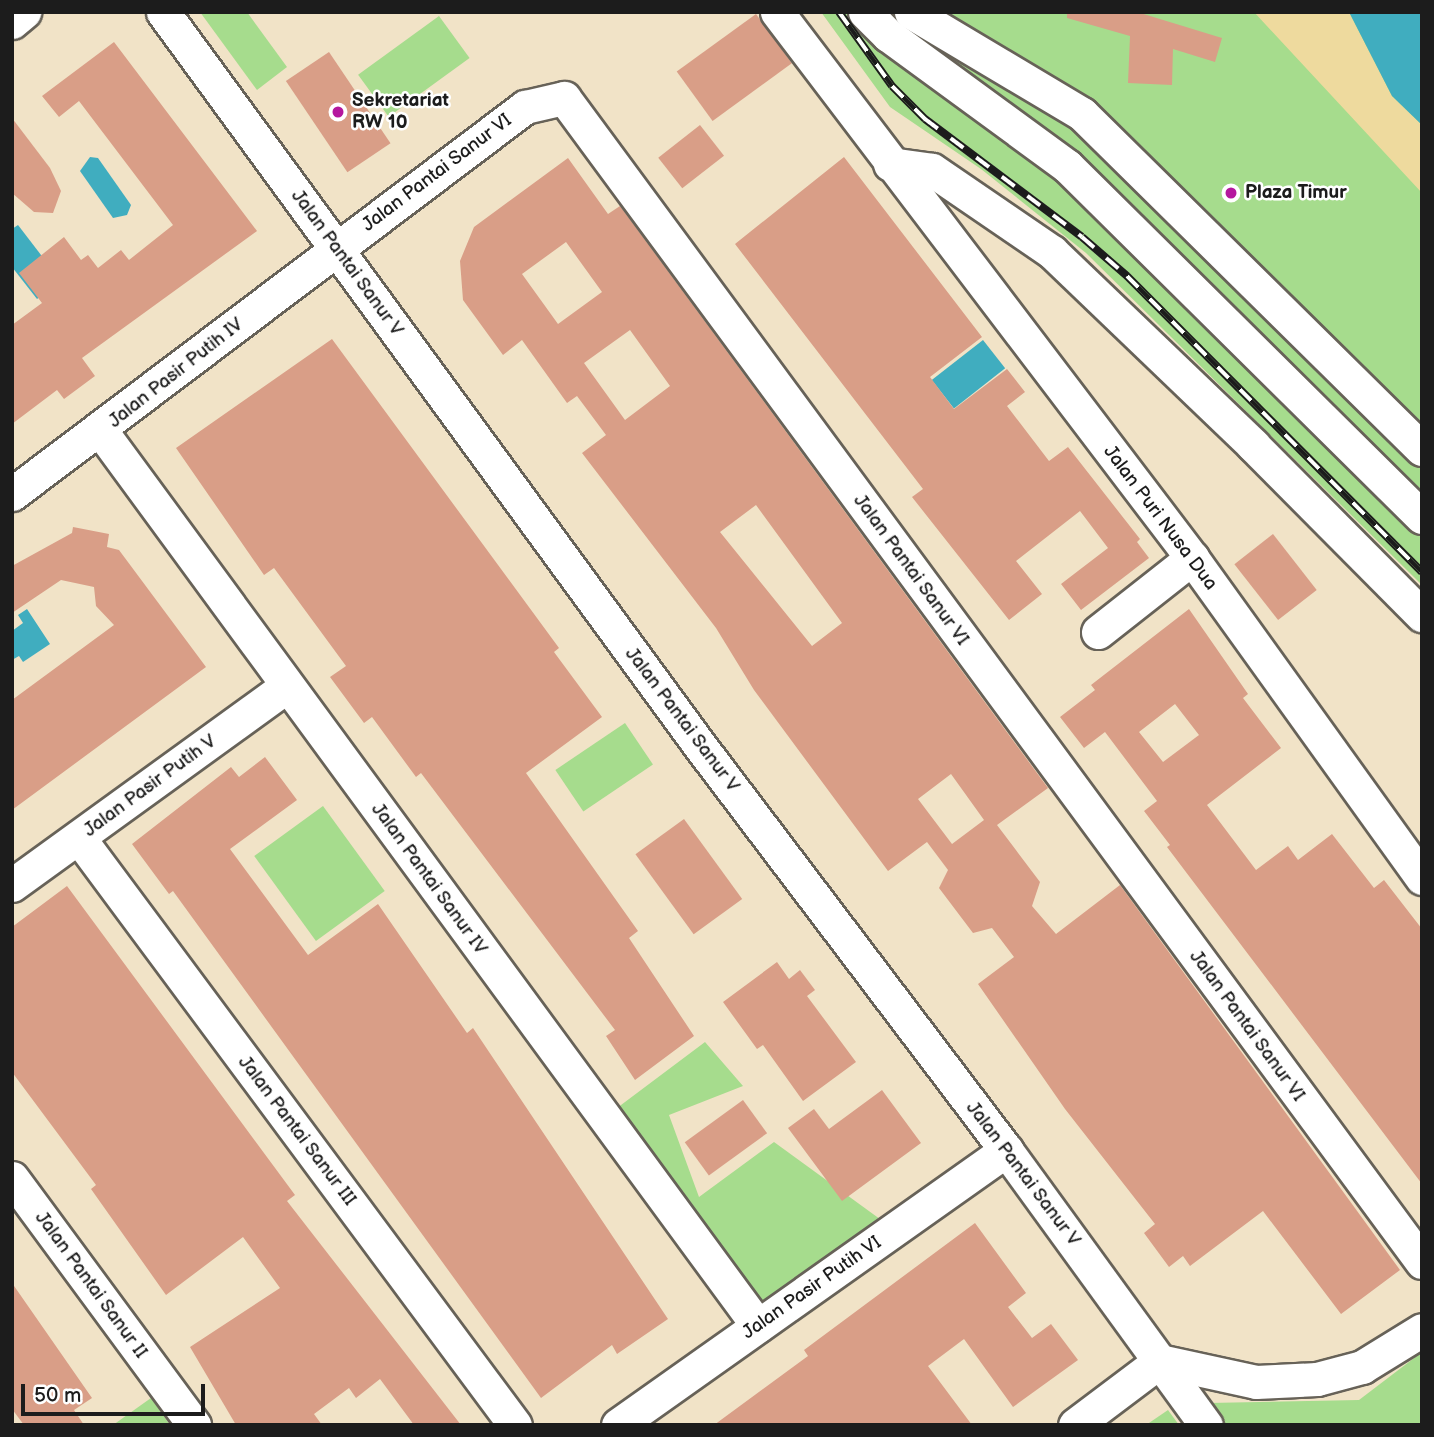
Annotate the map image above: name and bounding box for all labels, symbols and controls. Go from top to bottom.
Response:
place label: Sekretariat RW 10 [352,90,449,134]
marker: Sekretariat RW 10 [330,104,346,120]
street label: Jalan Pantai Sanur VI [357,109,517,237]
place label: Plaza Timur [1245,182,1347,204]
street label: Jalan Pantai Sanur V [286,185,408,341]
marker: Plaza Timur [1223,185,1239,201]
street label: Jalan Pasir Putih IV [104,313,248,433]
street label: Jalan Puri Nusa Dua [1098,441,1222,595]
street label: Jalan Pantai Sanur VI [848,490,974,650]
street label: Jalan Pantai Sanur V [620,643,744,797]
street label: Jalan Pasir Putih V [79,730,221,842]
street label: Jalan Pantai Sanur IV [366,799,492,959]
street label: Jalan Pantai Sanur VI [1184,946,1310,1106]
street label: Jalan Pantai Sanur III [233,1051,361,1211]
street label: Jalan Pantai Sanur V [961,1097,1085,1251]
street label: Jalan Pantai Sanur II [30,1207,152,1363]
street label: Jalan Pasir Putih VI [738,1231,886,1345]
scale bar [24,1370,208,1414]
text: 50 m [34,1383,81,1408]

